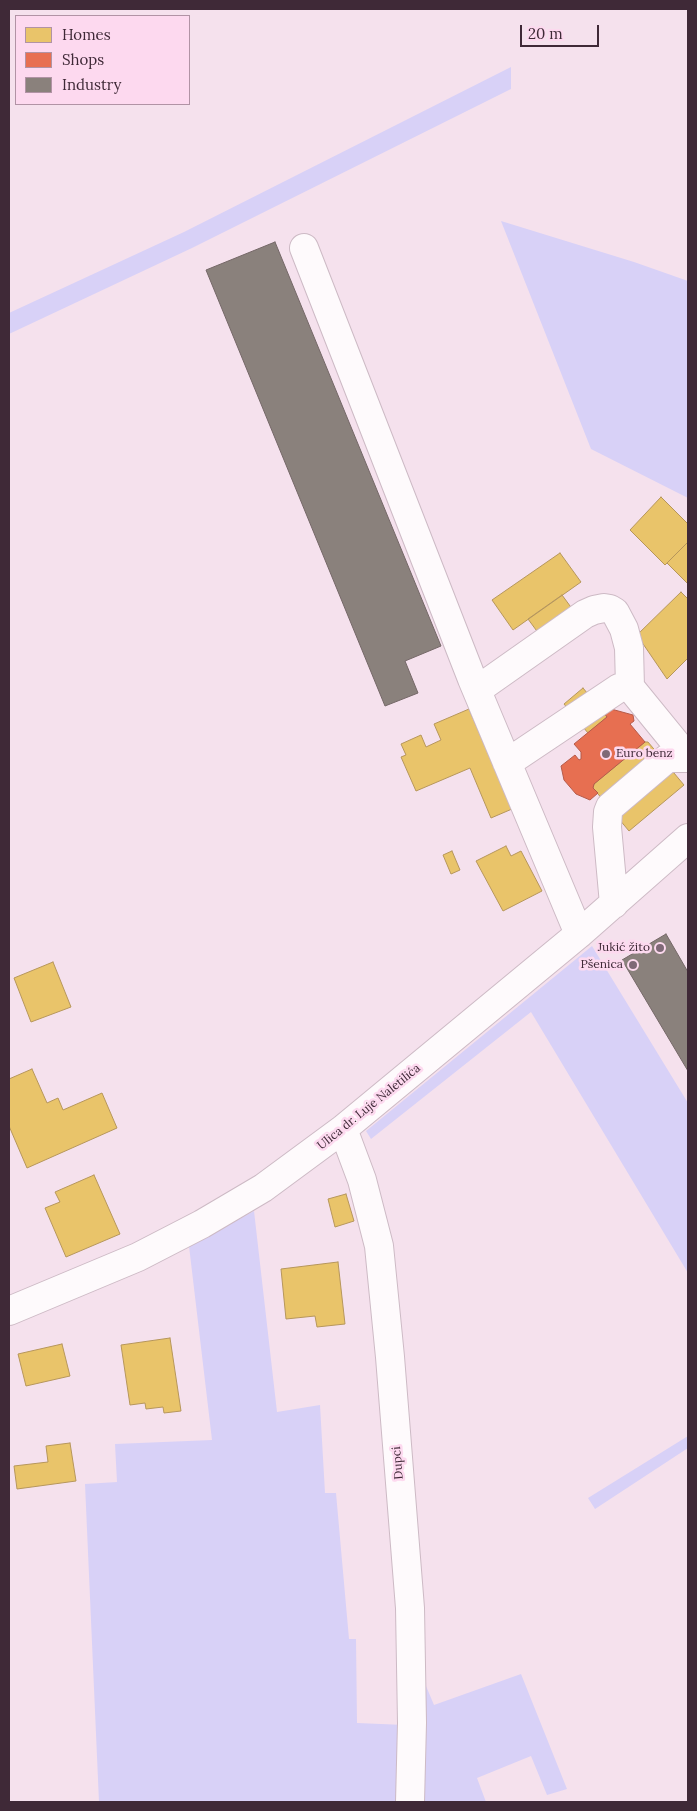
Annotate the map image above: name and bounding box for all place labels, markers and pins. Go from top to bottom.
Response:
place label: Euro benz [616,747,673,761]
marker: Euro benz [600,748,612,760]
place label: Jukić žito [598,941,650,955]
marker: Jukić žito [654,942,666,954]
place label: Pšenica [581,958,623,972]
marker: Pšenica [627,959,639,971]

